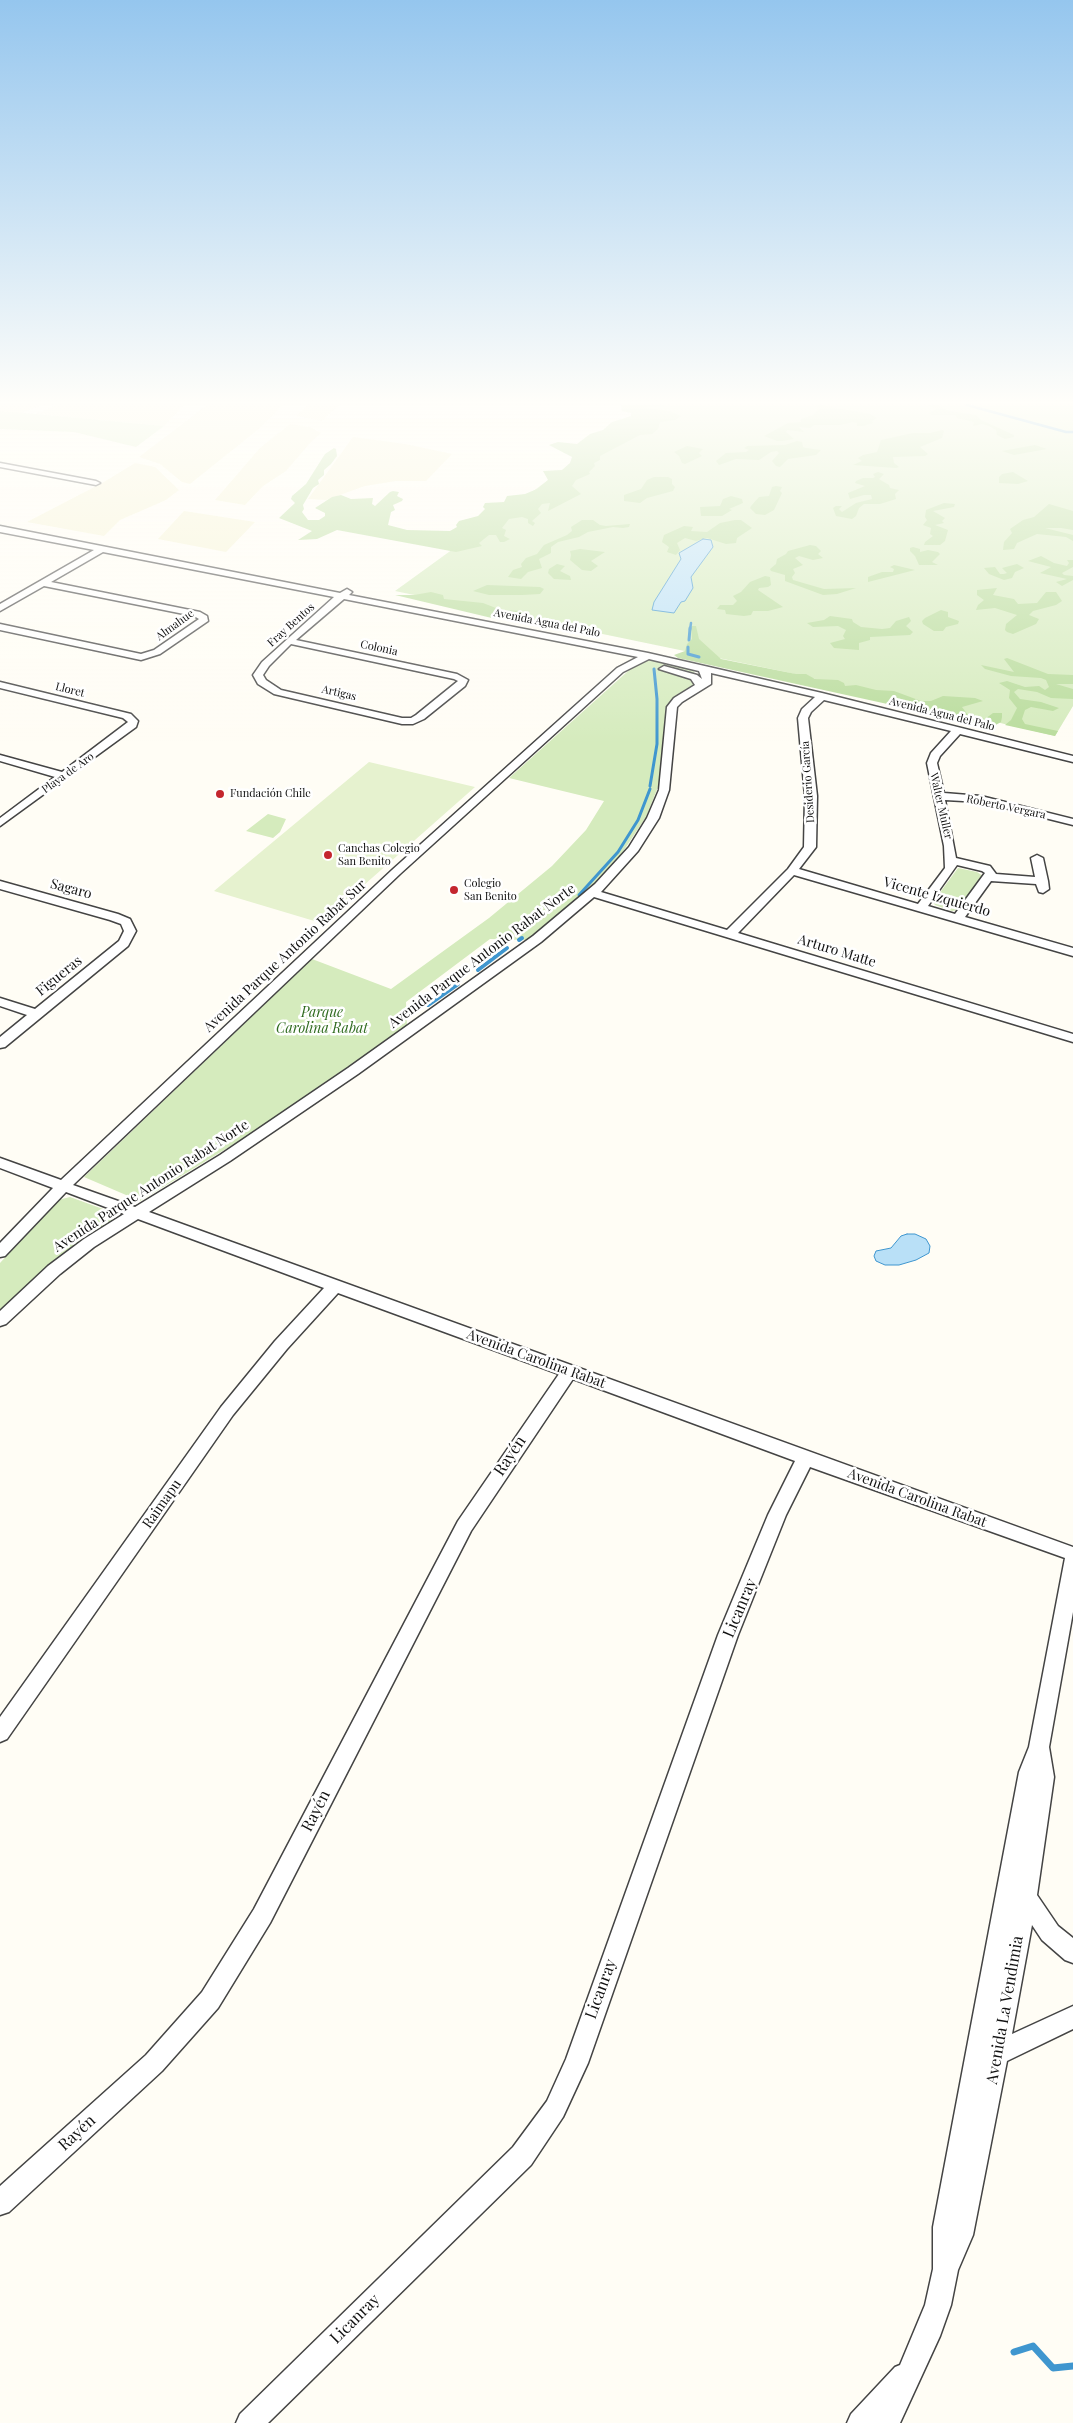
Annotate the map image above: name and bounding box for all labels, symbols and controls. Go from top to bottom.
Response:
street label: Fray Bentos [265,600,317,650]
street label: Avenida Agua del Palo [493,606,601,640]
street label: Almahue [153,607,197,643]
street label: Colonia [359,638,399,658]
street label: Lloret [54,680,86,700]
street label: Artigas [320,683,358,703]
street label: Avenida Agua del Palo [888,695,996,733]
street label: Desiderio García [799,740,817,824]
street label: Playa de Aro [39,750,97,796]
street label: Walter Muller [927,772,955,840]
place label: Fundación Chile [230,787,311,801]
marker: Fundación Chile [214,788,226,800]
street label: Roberto Vergara [965,792,1047,822]
place label: Canchas Colegio San Benito [338,842,420,868]
marker: Canchas Colegio San Benito [322,849,334,861]
street label: Vicente Izquierdo [881,874,993,920]
street label: Sagaro [48,875,94,903]
street label: Avenida Parque Antonio Rabat Sur [200,876,370,1036]
place label: Colegio San Benito [464,877,517,903]
street label: Avenida Parque Antonio Rabat Norte [385,880,579,1032]
marker: Colegio San Benito [448,884,460,896]
street label: Arturo Matte [796,931,878,971]
street label: Figueras [33,952,85,1000]
park label: Parque Carolina Rabat [276,1005,368,1038]
street label: Avenida Parque Antonio Rabat Norte [50,1116,252,1256]
street label: Avenida Carolina Rabat [464,1326,608,1392]
street label: Rayén [490,1432,530,1480]
street label: Avenida Carolina Rabat [845,1465,989,1531]
street label: Raimapu [139,1476,185,1532]
street label: Licanray [719,1576,761,1640]
street label: Rayén [298,1787,334,1835]
street label: Avenida La Vendimia [982,1934,1028,2086]
street label: Licanray [581,1956,621,2022]
street label: Rayén [54,2111,100,2155]
street label: Licanray [326,2290,384,2348]

